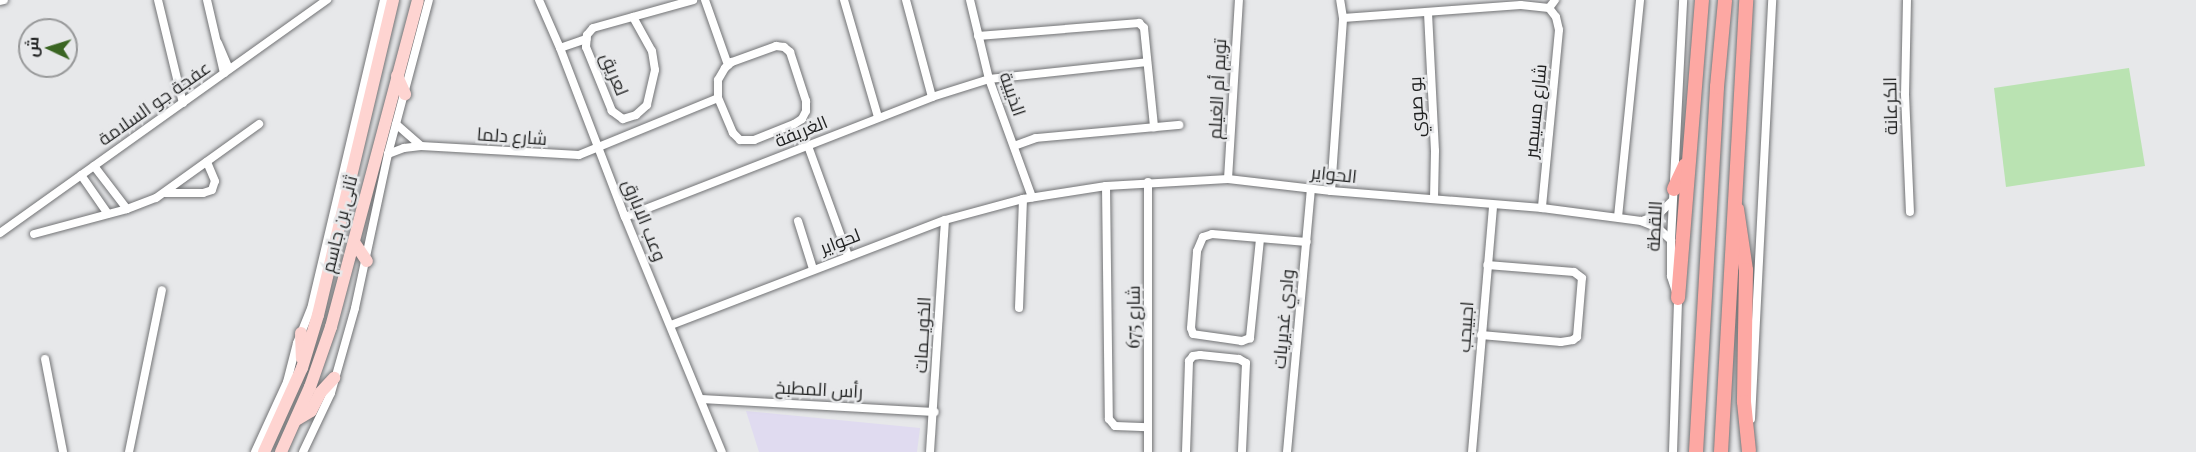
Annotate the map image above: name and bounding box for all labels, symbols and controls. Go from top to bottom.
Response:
north arrow [18,18,78,78]
text: ش [20,36,43,58]
street label: تويم أم الغيلم [1204,38,1230,140]
street label: لعريق [597,49,633,99]
street label: عفجة جو السلامة [94,56,214,150]
street label: شارع مسيمير [1519,63,1551,159]
street label: الذيبية [995,69,1031,119]
street label: بو صوي [1404,76,1428,138]
street label: الكرعانة [1879,77,1901,135]
street label: الغريفة [772,111,830,151]
street label: شارع دلما [476,123,548,149]
street label: الحواير [1310,161,1358,187]
street label: ثانى بن جاسم [317,173,361,275]
street label: وعب الابارق [619,176,671,264]
street label: اللقطة [1642,200,1666,252]
street label: لحواير [817,224,863,258]
street label: وادي غديريات [1268,268,1298,370]
street label: شارع 675 [1122,285,1144,349]
street label: الخويــمات [909,296,935,374]
street label: اجبيجب [1452,301,1478,353]
street label: رأس المطبخ [775,376,863,402]

